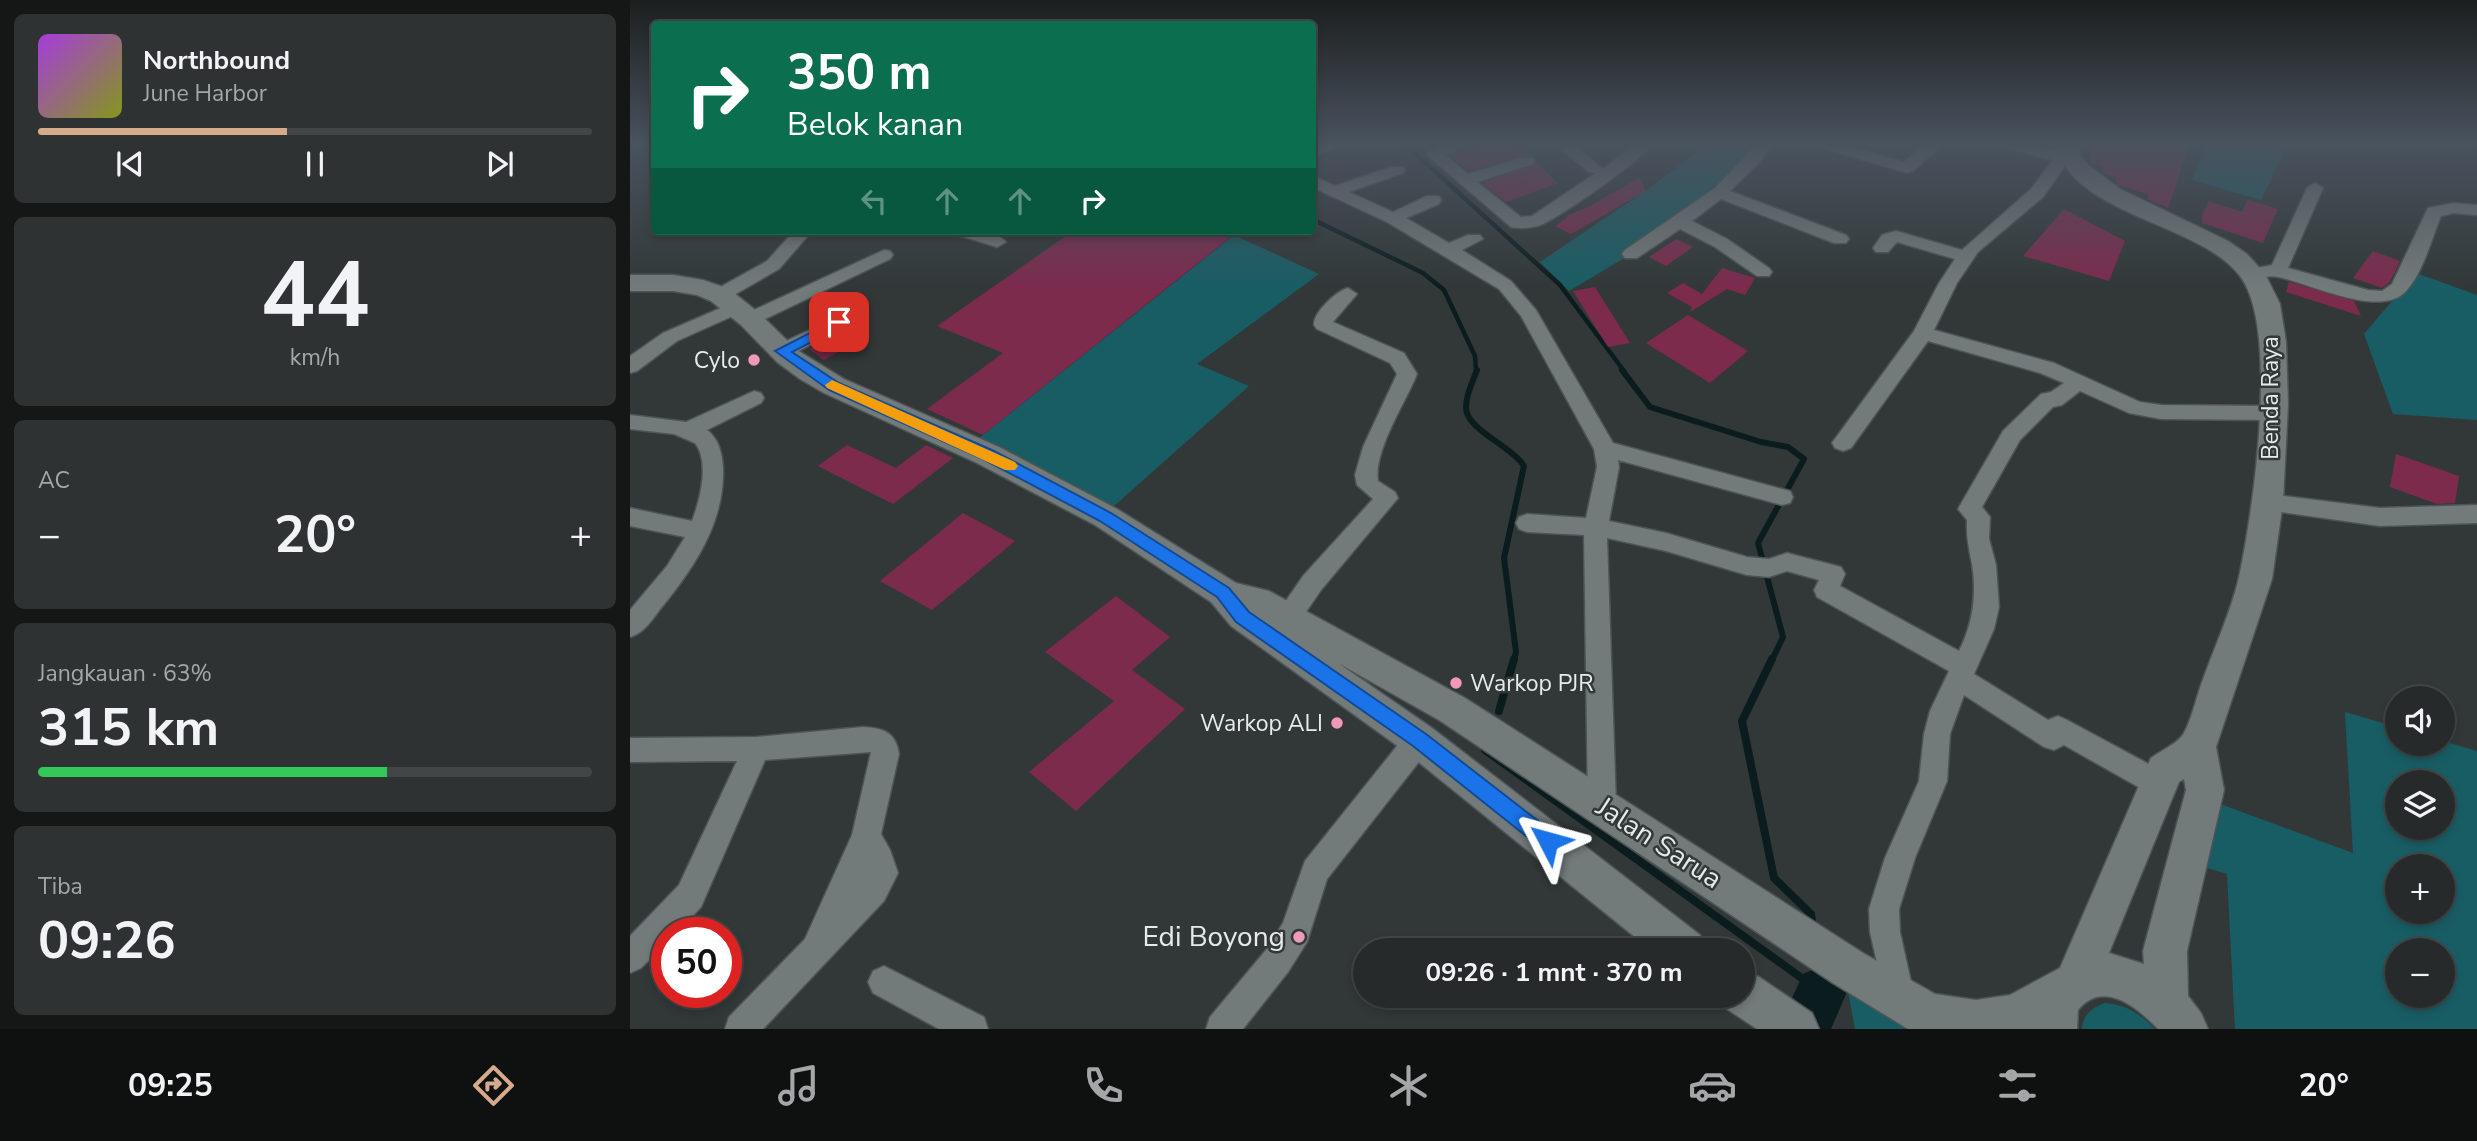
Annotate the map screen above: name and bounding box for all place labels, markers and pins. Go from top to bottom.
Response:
pin [809,292,869,352]
place label: Cylo [694,345,740,376]
marker: Cylo [746,352,762,368]
place label: Warkop PJR [1470,668,1594,699]
marker: Warkop PJR [1448,675,1464,691]
place label: Warkop ALI [1200,708,1323,739]
marker: Warkop ALI [1329,715,1345,731]
place label: Edi Boyong [1142,918,1285,956]
marker: Edi Boyong [1291,929,1307,945]

